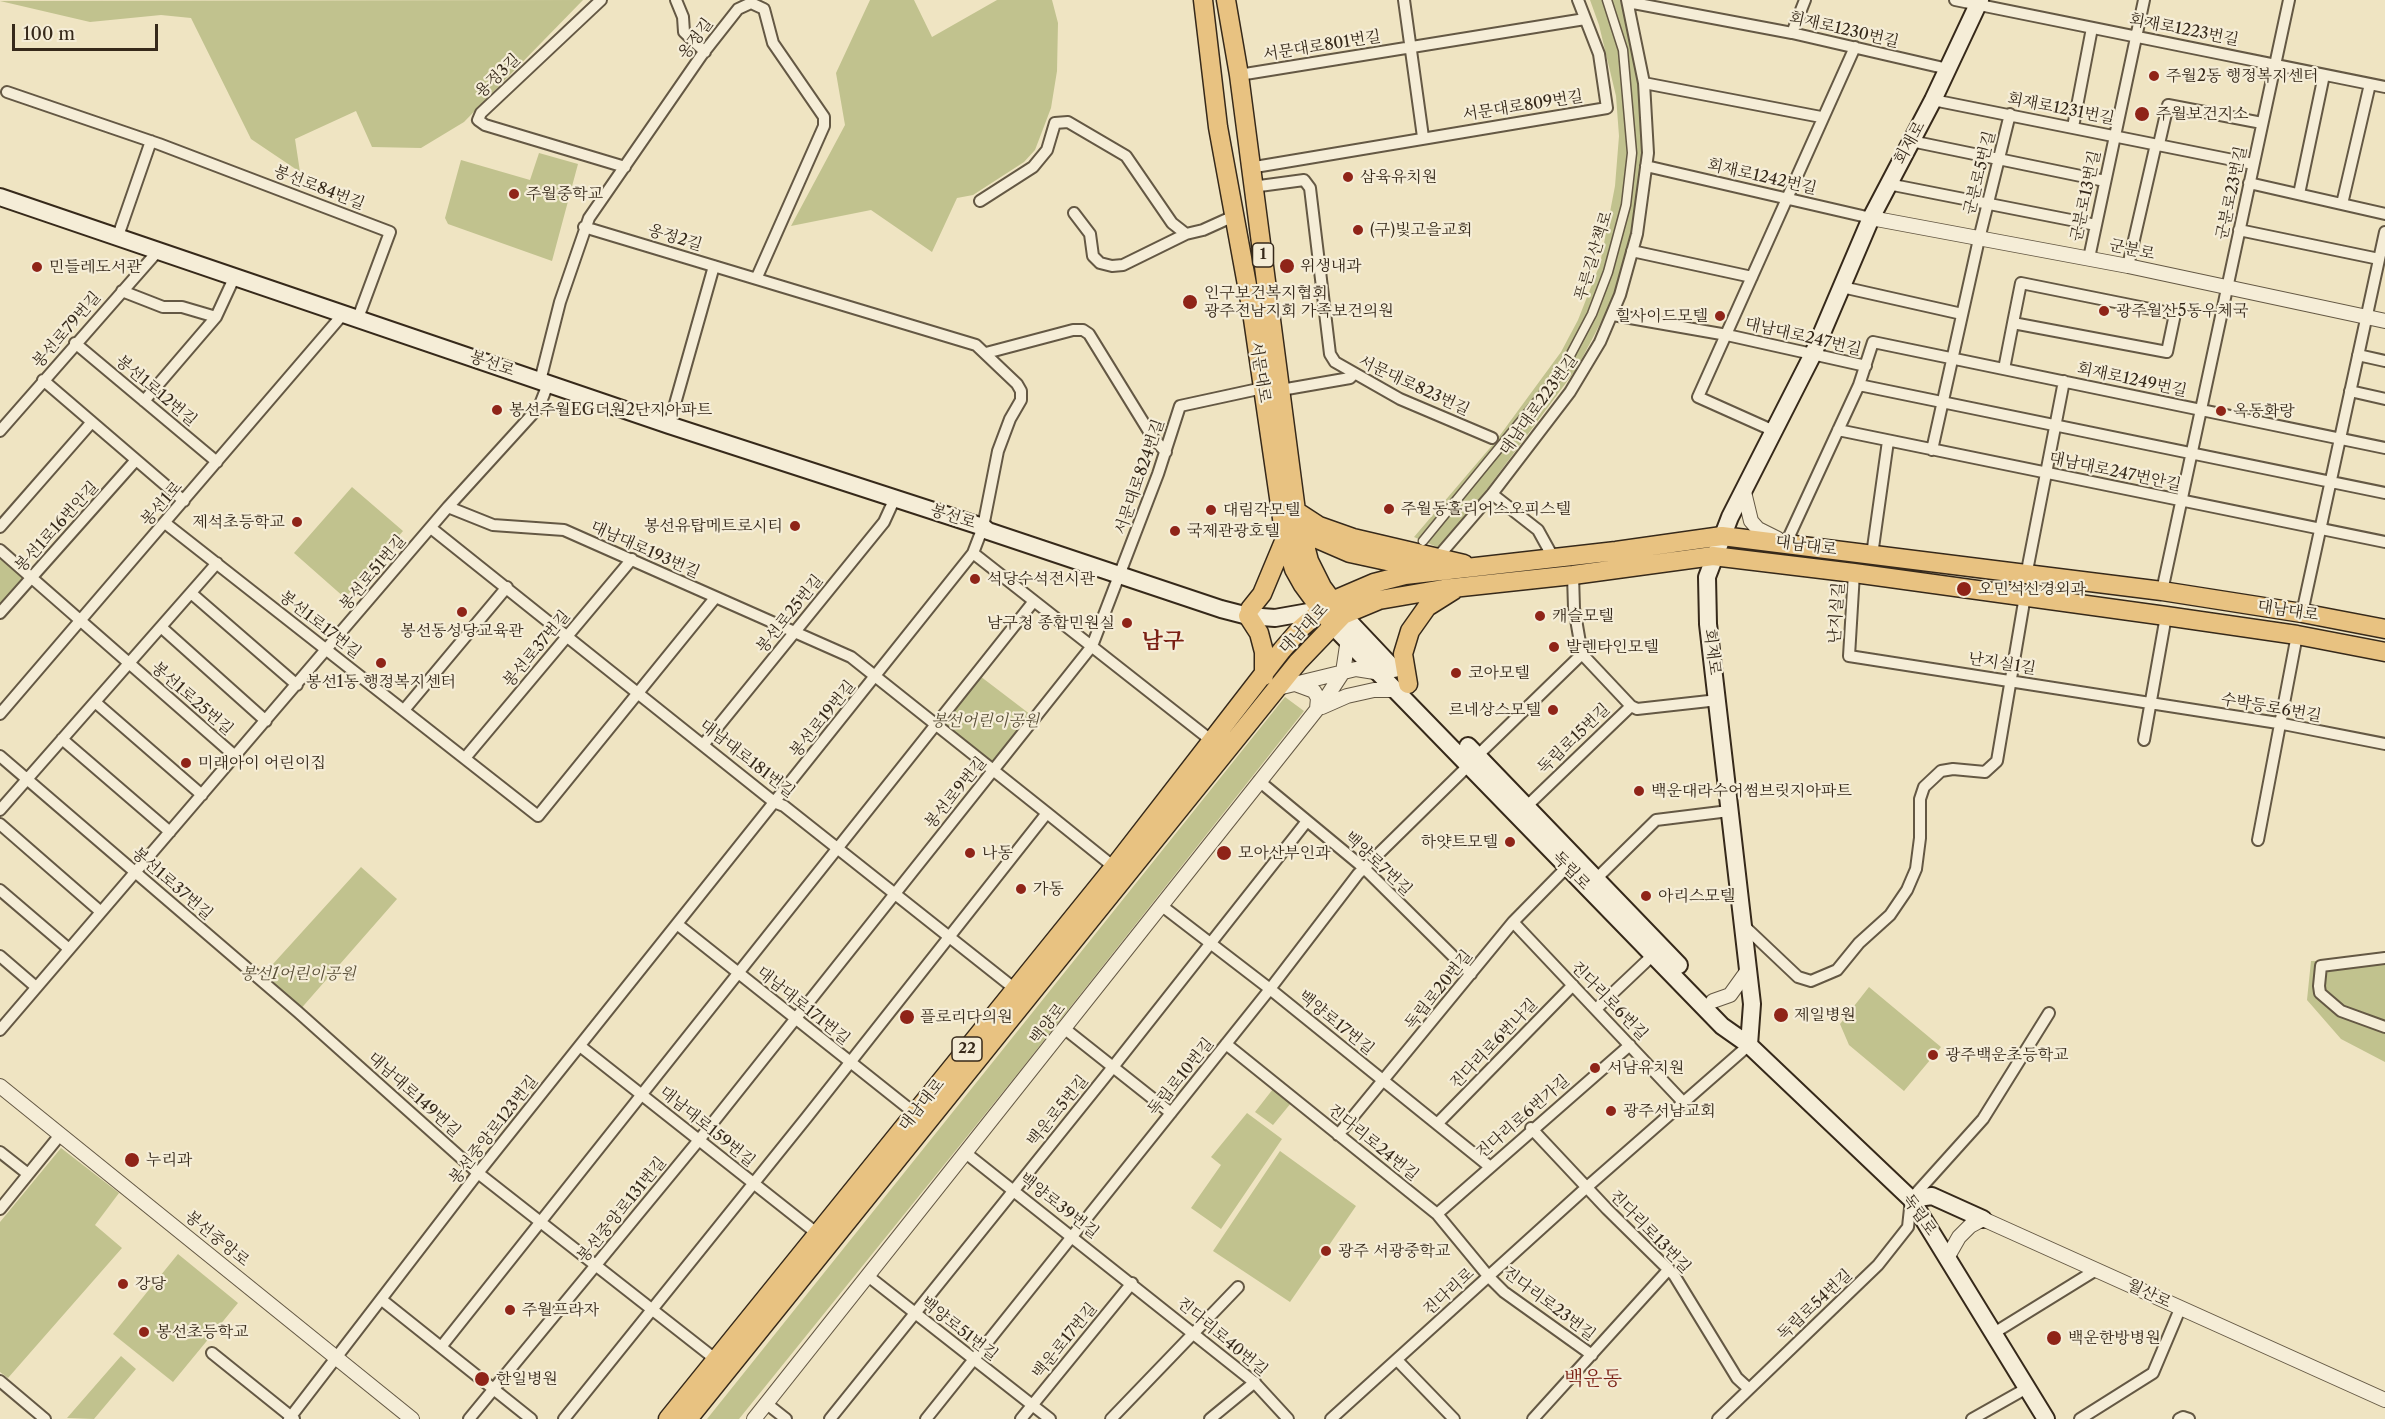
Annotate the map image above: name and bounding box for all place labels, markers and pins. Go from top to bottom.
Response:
place label: 주월2동 행정복지센터 [2166,66,2319,86]
marker: 주월2동 행정복지센터 [2147,69,2161,83]
place label: 주월보건지소 [2156,104,2249,124]
marker: 주월보건지소 [2133,105,2151,123]
place label: 삼육유치원 [1360,167,1437,187]
marker: 삼육유치원 [1341,170,1355,184]
place label: 주월중학교 [526,184,603,204]
marker: 주월중학교 [507,187,521,201]
place label: (구)빛고을교회 [1370,220,1472,240]
marker: (구)빛고을교회 [1351,223,1365,237]
place label: 위생내과 [1300,256,1362,276]
place label: 민들레도서관 [49,257,142,277]
marker: 위생내과 [1278,257,1296,275]
marker: 민들레도서관 [30,260,44,274]
place label: 인구보건복지협회 광주전남지회 가족보건의원 [1204,283,1394,321]
marker: 인구보건복지협회 광주전남지회 가족보건의원 [1181,293,1199,311]
place label: 광주월산5동우체국 [2116,301,2248,321]
marker: 광주월산5동우체국 [2097,304,2111,318]
place label: 힐사이드모텔 [1615,306,1708,326]
marker: 힐사이드모텔 [1713,309,1727,323]
place label: 봉선주월EG더원2단지아파트 [509,400,712,420]
place label: 옥동화랑 [2233,401,2295,421]
marker: 봉선주월EG더원2단지아파트 [490,403,504,417]
marker: 옥동화랑 [2214,404,2228,418]
place label: 주월동홀리어스오피스텔 [1401,499,1571,519]
place label: 대림각모텔 [1223,500,1300,520]
marker: 주월동홀리어스오피스텔 [1382,502,1396,516]
marker: 대림각모텔 [1204,503,1218,517]
place label: 제석초등학교 [192,512,285,532]
marker: 제석초등학교 [290,515,304,529]
place label: 봉선유탑메트로시티 [644,516,783,536]
marker: 봉선유탑메트로시티 [788,519,802,533]
place label: 국제관광호텔 [1187,521,1280,541]
marker: 국제관광호텔 [1168,524,1182,538]
place label: 석당수석전시관 [987,569,1095,589]
marker: 석당수석전시관 [968,572,982,586]
place label: 오민석신경외과 [1978,579,2086,599]
marker: 오민석신경외과 [1955,580,1973,598]
marker: 봉선동성당교육관 [455,605,469,619]
place label: 캐슬모텔 [1552,606,1614,626]
marker: 캐슬모텔 [1533,609,1547,623]
place label: 남구청 종합민원실 [987,613,1115,633]
marker: 남구청 종합민원실 [1120,616,1134,630]
place label: 봉선동성당교육관 [400,621,524,641]
place label: 발렌타인모텔 [1566,637,1659,657]
marker: 발렌타인모텔 [1547,640,1561,654]
marker: 봉선1동 행정복지센터 [374,656,388,670]
place label: 코아모텔 [1468,663,1530,683]
marker: 코아모텔 [1449,666,1463,680]
place label: 봉선1동 행정복지센터 [306,672,456,692]
place label: 르네상스모텔 [1448,700,1541,720]
marker: 르네상스모텔 [1546,703,1560,717]
place label: 미래아이 어린이집 [198,753,326,773]
marker: 미래아이 어린이집 [179,756,193,770]
place label: 백운대라수어썸브릿지아파트 [1651,781,1852,801]
marker: 백운대라수어썸브릿지아파트 [1632,784,1646,798]
place label: 하얏트모텔 [1421,832,1498,852]
marker: 하얏트모텔 [1503,835,1517,849]
place label: 나동 [982,843,1013,863]
place label: 모아산부인과 [1238,843,1331,863]
marker: 모아산부인과 [1215,844,1233,862]
marker: 나동 [963,846,977,860]
place label: 가동 [1033,879,1064,899]
marker: 가동 [1014,882,1028,896]
place label: 아리스모텔 [1658,886,1735,906]
marker: 아리스모텔 [1639,889,1653,903]
place label: 제일병원 [1794,1005,1856,1025]
marker: 제일병원 [1772,1006,1790,1024]
place label: 플로리다의원 [920,1007,1013,1027]
marker: 플로리다의원 [898,1008,916,1026]
place label: 광주백운초등학교 [1945,1045,2069,1065]
marker: 광주백운초등학교 [1926,1048,1940,1062]
place label: 서남유치원 [1607,1058,1684,1078]
marker: 서남유치원 [1588,1061,1602,1075]
place label: 광주서남교회 [1623,1101,1716,1121]
marker: 광주서남교회 [1604,1104,1618,1118]
place label: 누리과 [146,1150,192,1170]
marker: 누리과 [123,1151,141,1169]
place label: 광주 서광중학교 [1338,1241,1450,1261]
marker: 광주 서광중학교 [1319,1244,1333,1258]
place label: 강당 [135,1274,166,1294]
marker: 강당 [116,1277,130,1291]
place label: 주월프라자 [522,1300,599,1320]
marker: 주월프라자 [503,1303,517,1317]
place label: 봉선초등학교 [156,1322,249,1342]
marker: 봉선초등학교 [137,1325,151,1339]
place label: 백운한방병원 [2068,1328,2161,1348]
marker: 백운한방병원 [2045,1329,2063,1347]
place label: 한일병원 [496,1369,558,1389]
marker: 한일병원 [473,1370,491,1388]

